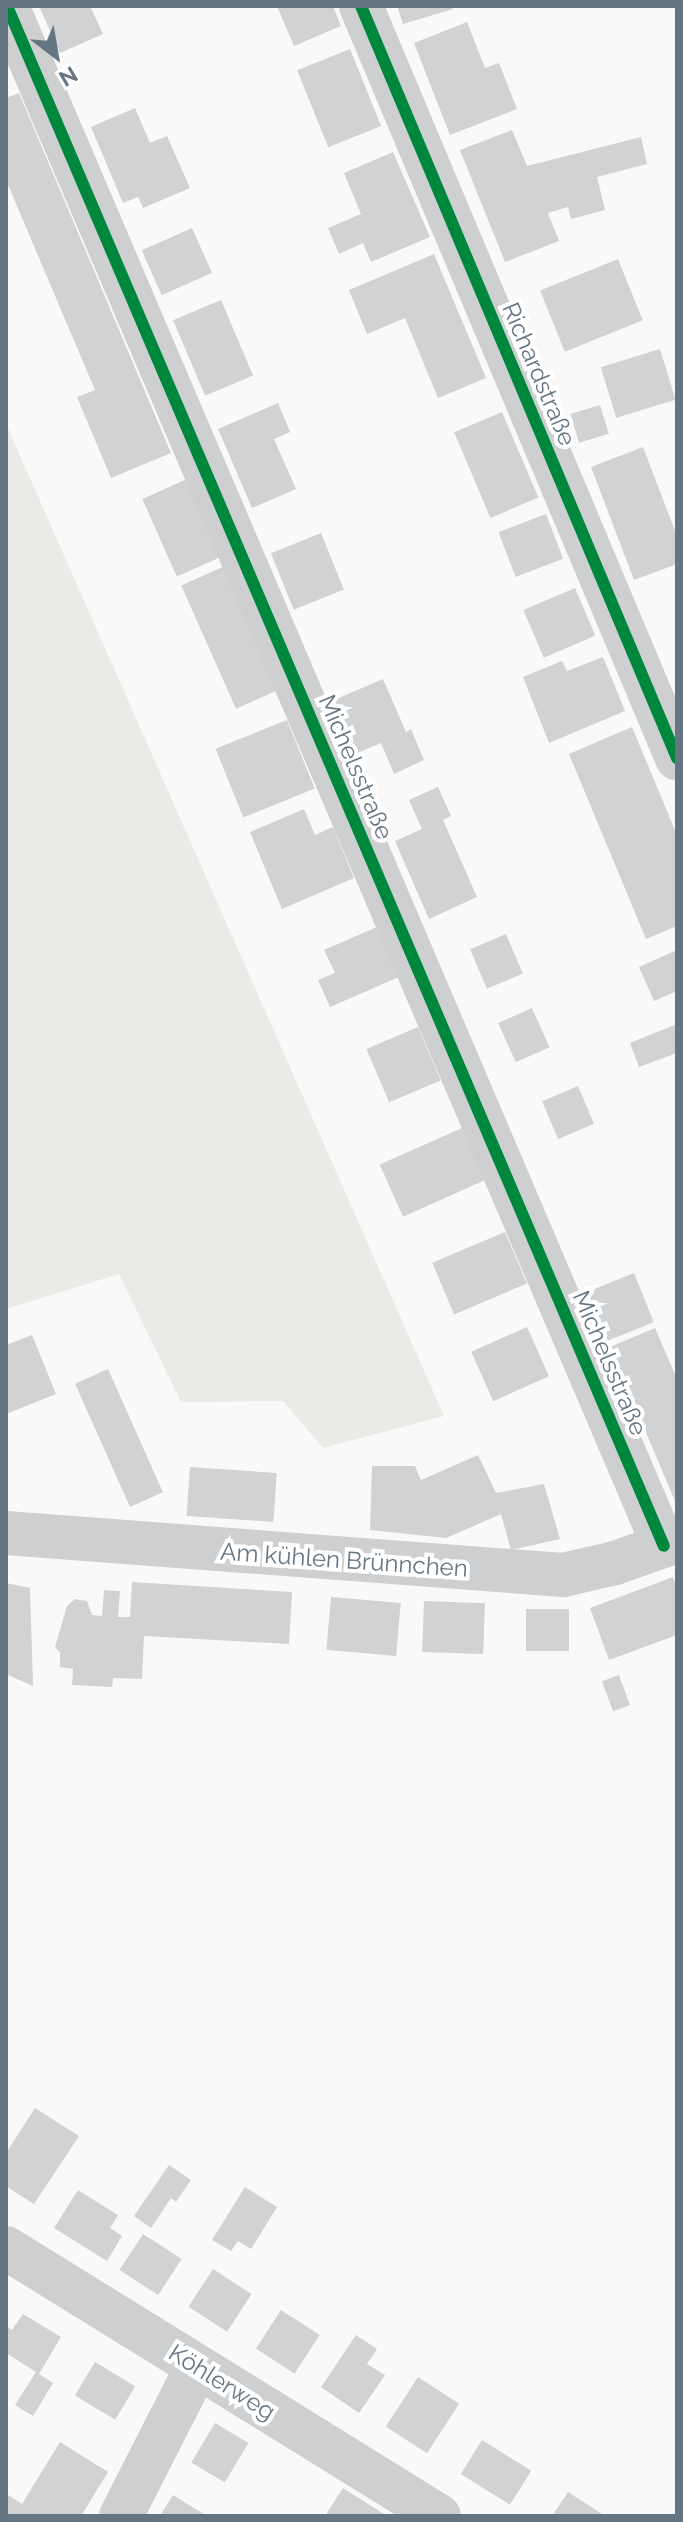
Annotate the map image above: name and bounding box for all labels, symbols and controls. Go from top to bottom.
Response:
north arrow [16,16,96,96]
text: N [54,61,82,92]
street label: Richardstraße [496,298,582,450]
street label: Michelsstraße [313,690,399,844]
street label: Michelsstraße [567,1286,653,1440]
street label: Am kühlen Brünnchen [219,1537,469,1583]
street label: Köhlerweg [163,2338,281,2426]

